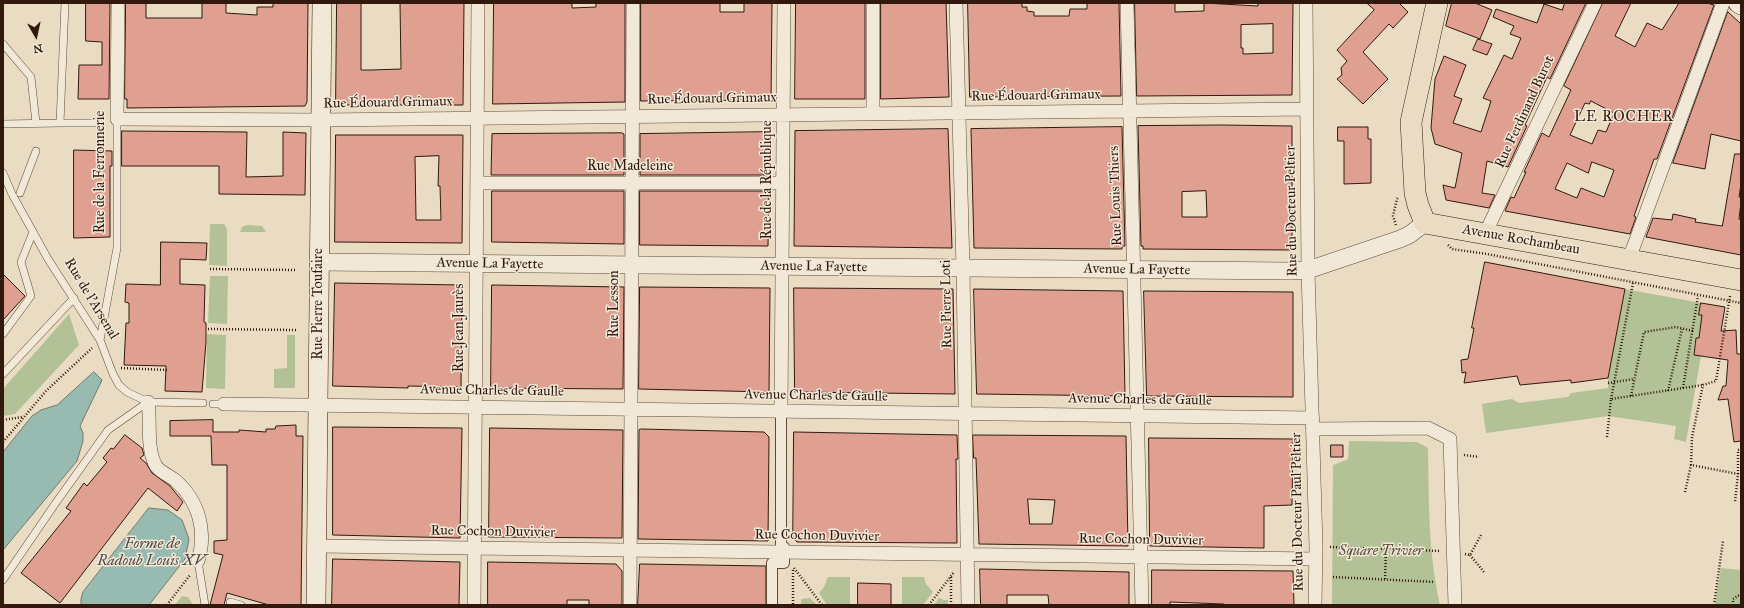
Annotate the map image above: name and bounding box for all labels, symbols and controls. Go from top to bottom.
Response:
north arrow [16,16,56,56]
text: N [32,41,44,55]
street label: Rue Ferdinand Burot [1492,53,1558,171]
street label: Rue Édouard Grimaux [971,86,1101,106]
street label: Rue Édouard Grimaux [647,89,777,109]
street label: Rue Édouard Grimaux [323,93,453,113]
district label: LE ROCHER [1574,108,1674,126]
street label: Rue de la Ferronnerie [93,111,109,233]
street label: Rue de la République [760,121,776,239]
street label: Rue du Docteur Peltier [1282,145,1302,277]
street label: Rue Louis Thiers [1106,146,1126,246]
street label: Rue Madeleine [587,159,673,175]
street label: Avenue Rochambeau [1461,221,1581,259]
street label: Rue Pierre Toufaire [311,248,327,360]
street label: Rue de l'Arsenal [60,255,122,343]
street label: Avenue La Fayette [436,255,544,273]
street label: Avenue La Fayette [760,258,868,276]
street label: Rue Pierre Loti [938,259,956,349]
street label: Avenue La Fayette [1083,261,1191,279]
street label: Rue Lesson [607,270,623,338]
street label: Rue Jean Jaurès [452,284,468,372]
street label: Avenue Charles de Gaulle [420,381,564,401]
street label: Avenue Charles de Gaulle [744,386,888,406]
street label: Avenue Charles de Gaulle [1068,390,1212,410]
street label: Rue du Docteur Paul Peltier [1288,432,1308,592]
street label: Rue Cochon Duvivier [431,523,555,541]
street label: Rue Cochon Duvivier [755,527,879,545]
street label: Rue Cochon Duvivier [1079,531,1203,549]
water label: Forme de Radoub Louis XV [97,535,207,570]
park label: Square Trivier [1339,544,1423,560]

